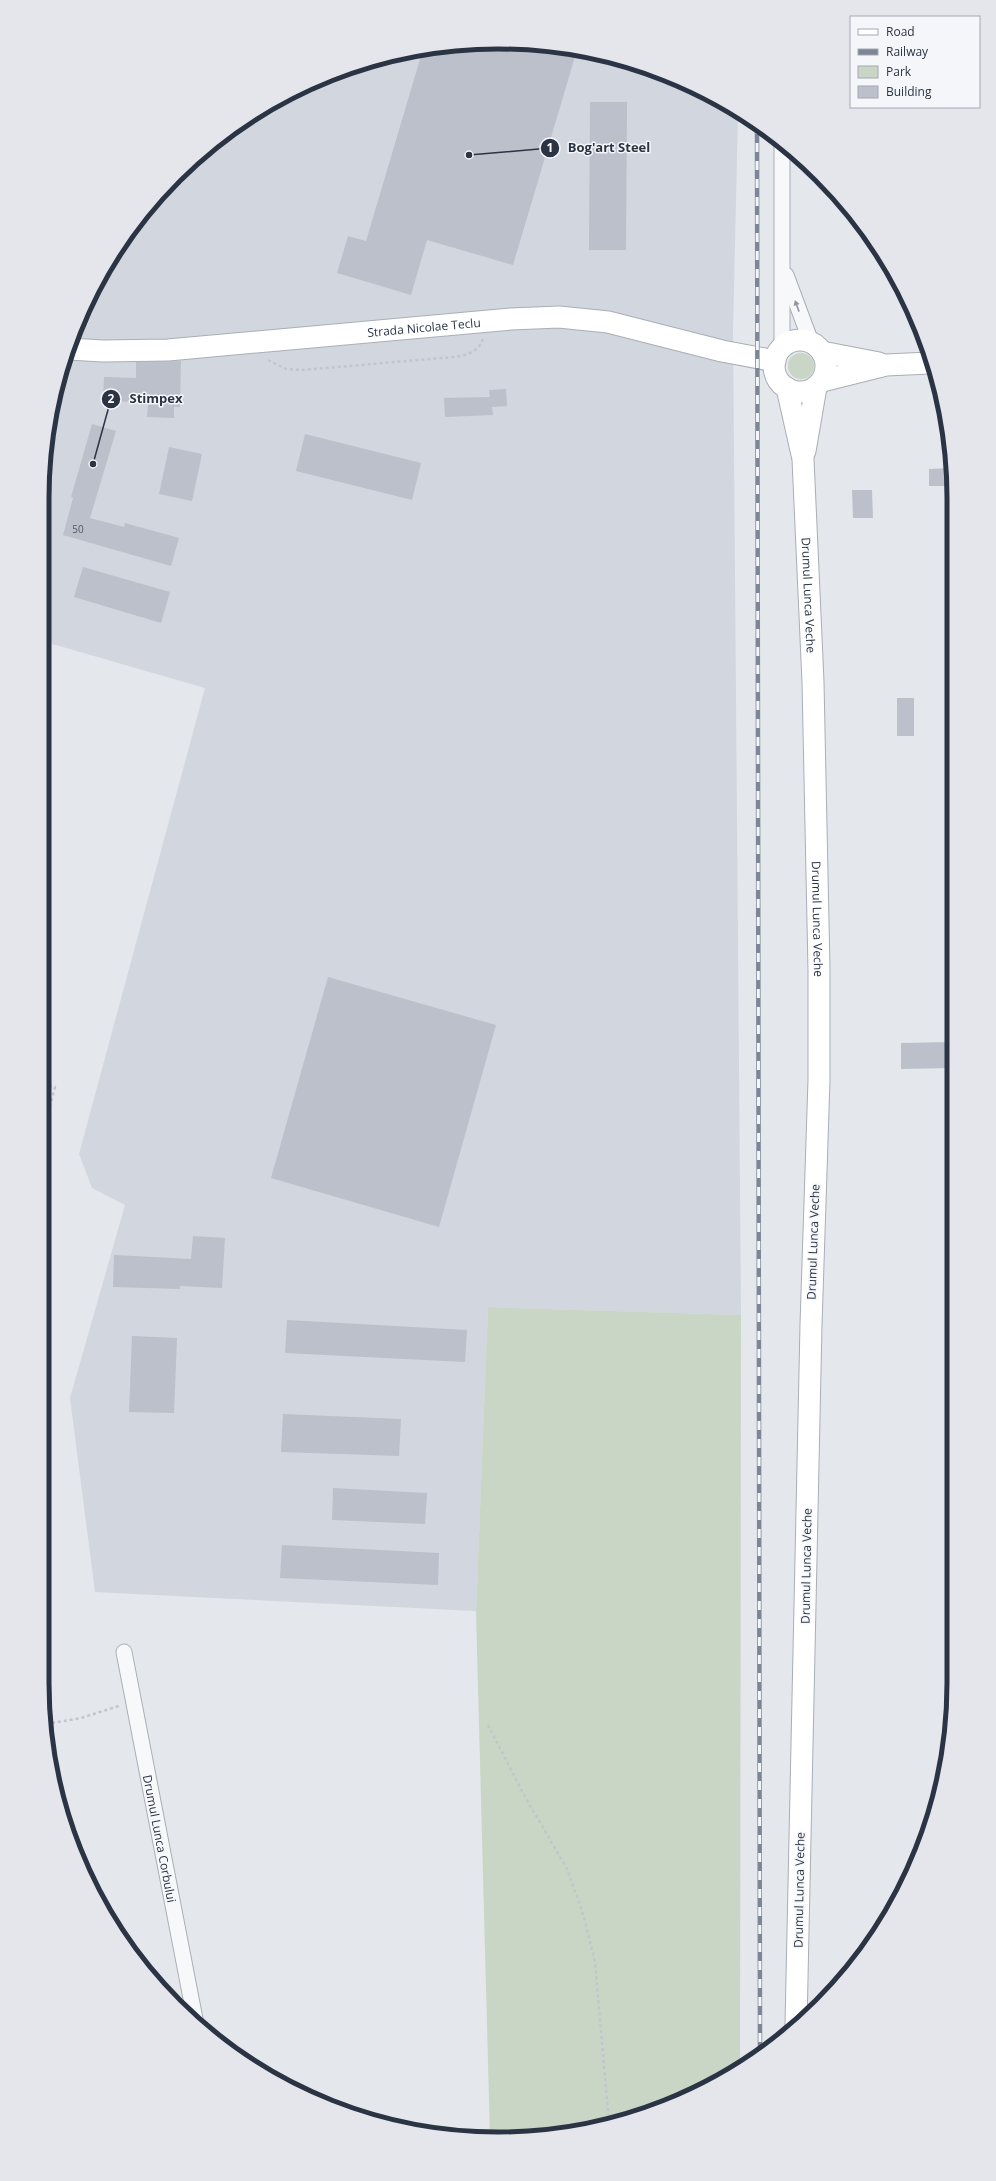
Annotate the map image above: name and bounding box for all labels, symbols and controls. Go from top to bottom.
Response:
legend [850,16,980,108]
text: Road [886,23,915,40]
text: Railway [886,43,929,60]
text: Park [886,63,912,80]
text: Building [886,83,932,100]
callout: Bog'art Steel [540,135,659,160]
text: Bog'art Steel [568,138,650,156]
text: 1 [547,139,553,156]
one-way arrow [794,299,800,311]
street label: Strada Nicolae Teclu [366,313,481,340]
callout: Stimpex [101,386,190,411]
text: Stimpex [130,389,183,407]
text: 2 [108,390,115,407]
house number: 50 [72,522,84,536]
street label: Drumul Lunca Veche [798,537,820,654]
street label: Drumul Lunca Veche [808,861,828,977]
street label: Drumul Lunca Veche [802,1184,824,1300]
street label: Drumul Lunca Veche [796,1508,816,1624]
street label: Drumul Lunca Corbului [139,1773,181,1904]
street label: Drumul Lunca Veche [789,1832,809,1948]

